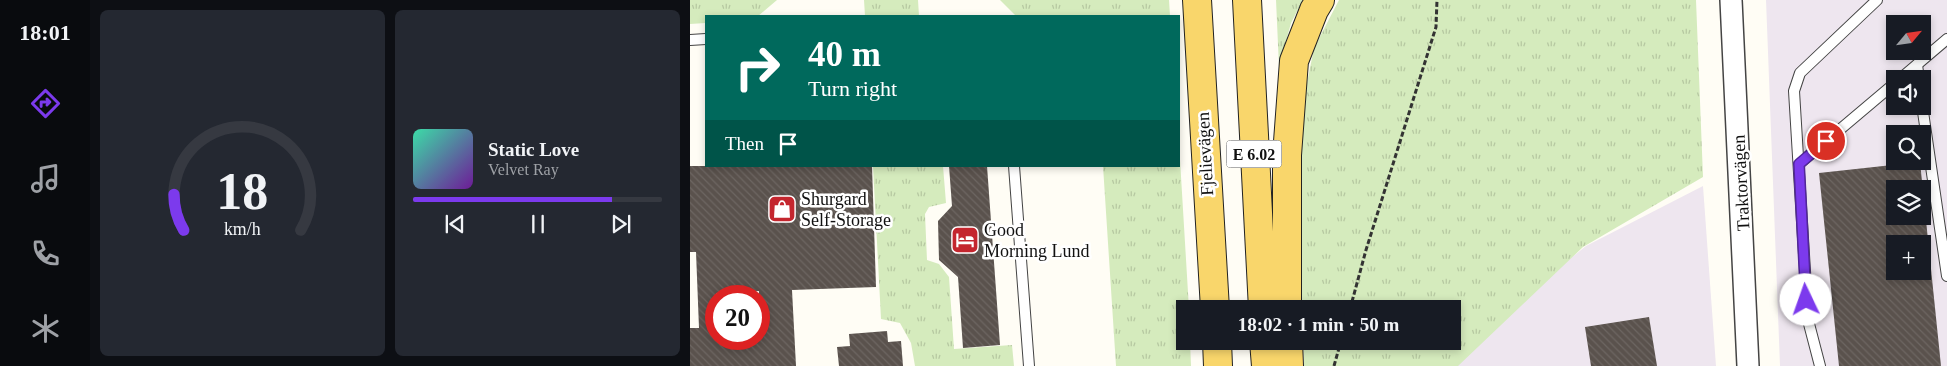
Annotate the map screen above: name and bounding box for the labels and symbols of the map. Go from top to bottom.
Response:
north arrow [1886,15,1931,60]
street label: Fjelievägen [1193,112,1217,196]
pin [1805,120,1847,162]
street label: Traktorvägen [1728,134,1754,232]
road number: E 6.02 [1226,140,1282,168]
place label: Shurgard Self-Storage [801,189,891,230]
shop icon: Shurgard Self-Storage [767,194,797,224]
place label: Good Morning Lund [984,220,1090,261]
hotel icon: Good Morning Lund [950,225,980,255]
position arrow [1779,273,1831,325]
speed limit sign: 20 [705,285,770,350]

